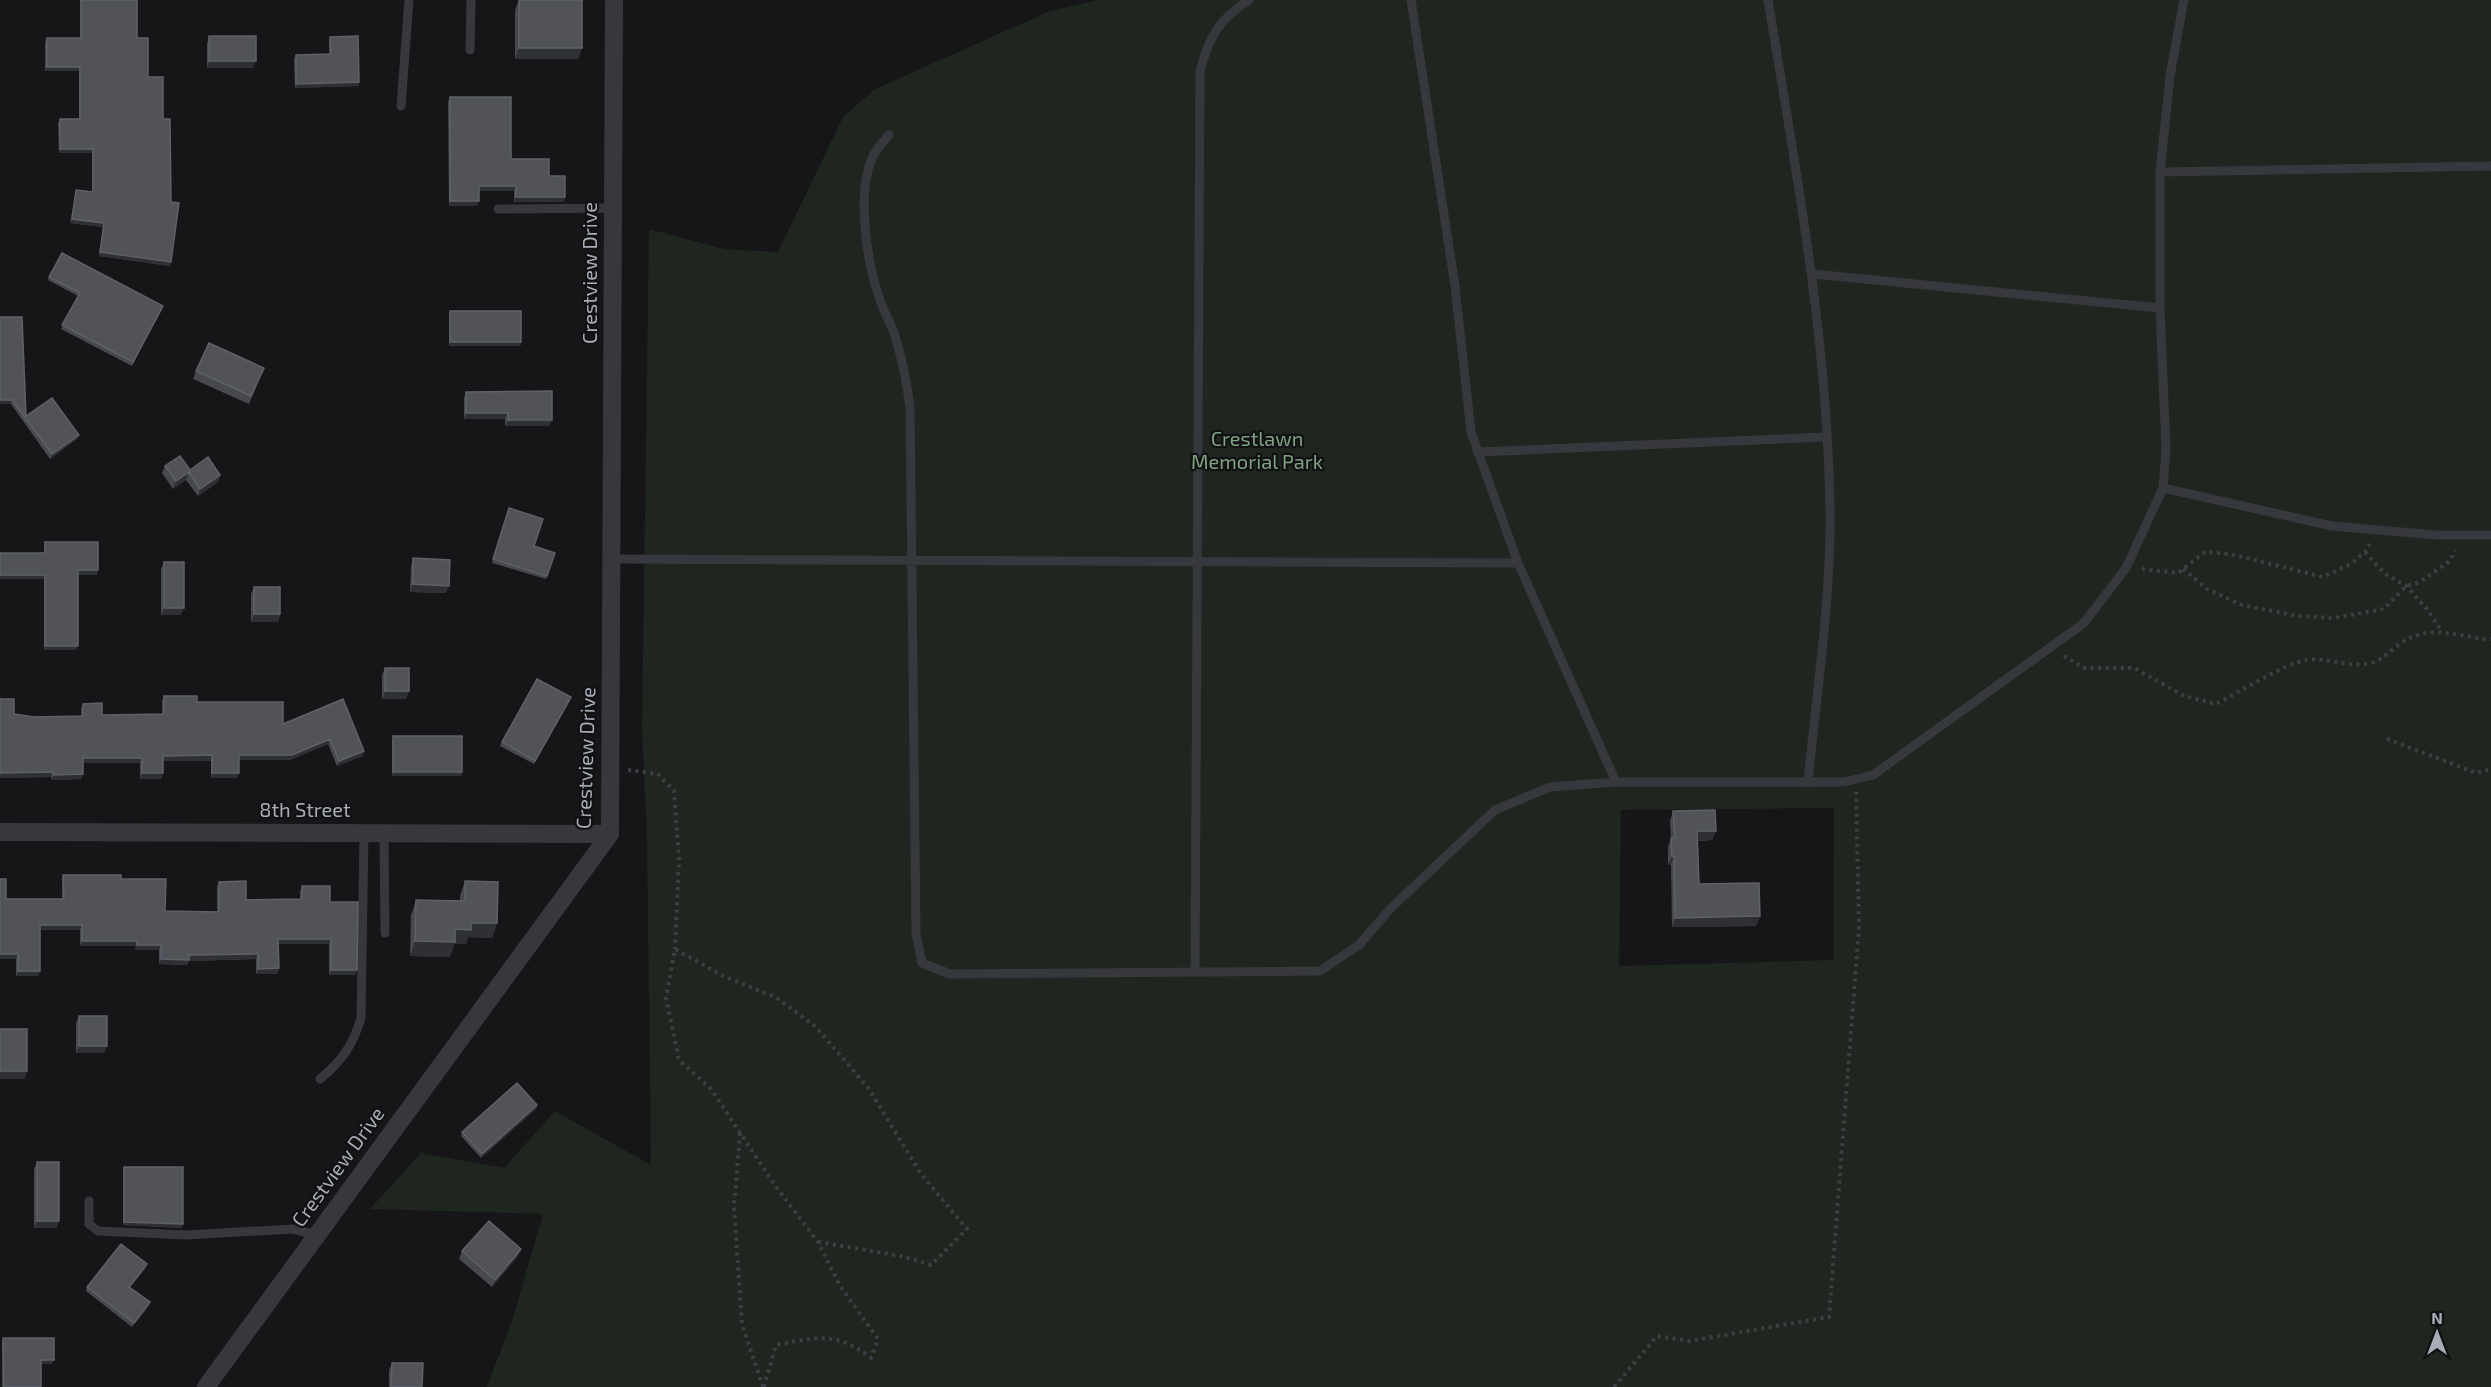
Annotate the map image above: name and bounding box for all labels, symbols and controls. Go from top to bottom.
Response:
street label: Crestview Drive [577,202,601,344]
park label: Crestlawn Memorial Park [1191,426,1323,473]
street label: Crestview Drive [571,687,599,829]
street label: 8th Street [259,797,351,821]
street label: Crestview Drive [286,1102,389,1231]
north arrow [2407,1303,2467,1363]
text: N [2431,1308,2443,1327]

